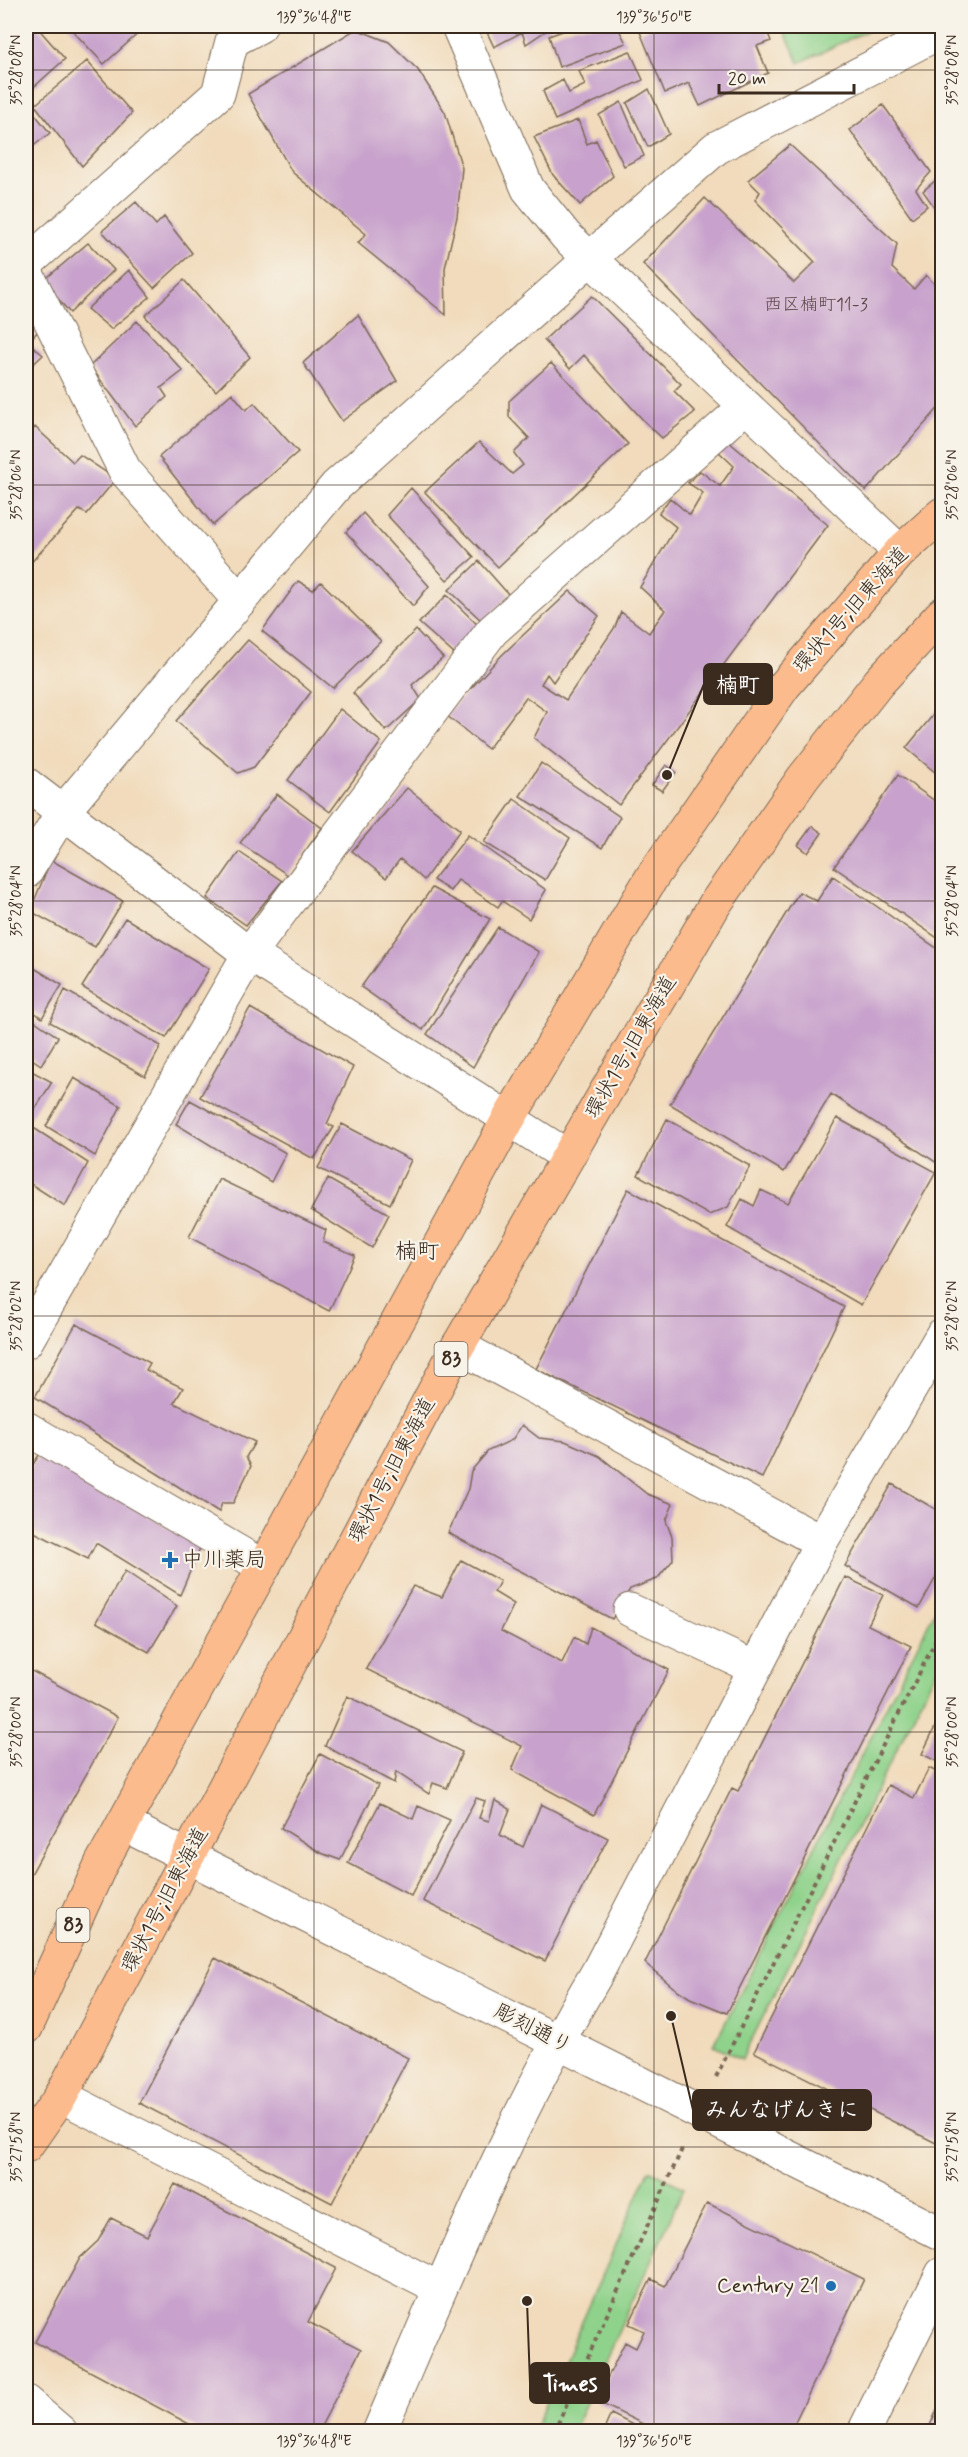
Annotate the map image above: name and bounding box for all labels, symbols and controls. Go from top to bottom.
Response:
text: 139°36'48"E [276,8,352,28]
text: 139°36'50"E [616,8,692,28]
text: 35°28'08"N [7,35,27,105]
text: 35°28'08"N [943,35,963,105]
scale bar [719,57,854,95]
text: 20 m [728,67,766,91]
house number: 西区楠町11-3 [764,293,868,317]
text: 35°28'06"N [7,450,27,520]
text: 35°28'06"N [943,450,963,520]
street label: 環状1号;旧東海道 [787,541,915,679]
callout: 楠町 [704,664,772,704]
text: 楠町 [716,672,760,700]
text: 35°28'04"N [7,865,27,937]
text: 35°28'04"N [943,865,963,937]
street label: 環状1号;旧東海道 [579,970,683,1124]
district label: 楠町 [395,1238,439,1266]
text: 35°28'02"N [7,1281,27,1351]
text: 35°28'02"N [943,1281,963,1351]
road number: 83 [434,1342,468,1376]
street label: 環状1号;旧東海道 [342,1392,442,1548]
place label: 中川薬局 [182,1546,266,1574]
marker: 中川薬局 [163,1553,177,1567]
text: 35°28'00"N [7,1696,27,1768]
text: 35°28'00"N [943,1696,963,1768]
street label: 環状1号;旧東海道 [115,1822,215,1978]
road number: 83 [56,1908,90,1942]
street label: 彫刻通り [489,1997,577,2061]
callout: みんなげんきに [693,2090,871,2130]
text: みんなげんきに [705,2097,859,2125]
text: 35°27'58"N [7,2112,27,2182]
text: 35°27'58"N [943,2112,963,2182]
place label: Century 21 [717,2272,819,2300]
marker: Century 21 [824,2279,838,2293]
callout: Times [530,2363,609,2403]
text: Times [543,2371,598,2399]
text: 139°36'48"E [276,2432,352,2452]
text: 139°36'50"E [616,2432,692,2452]

